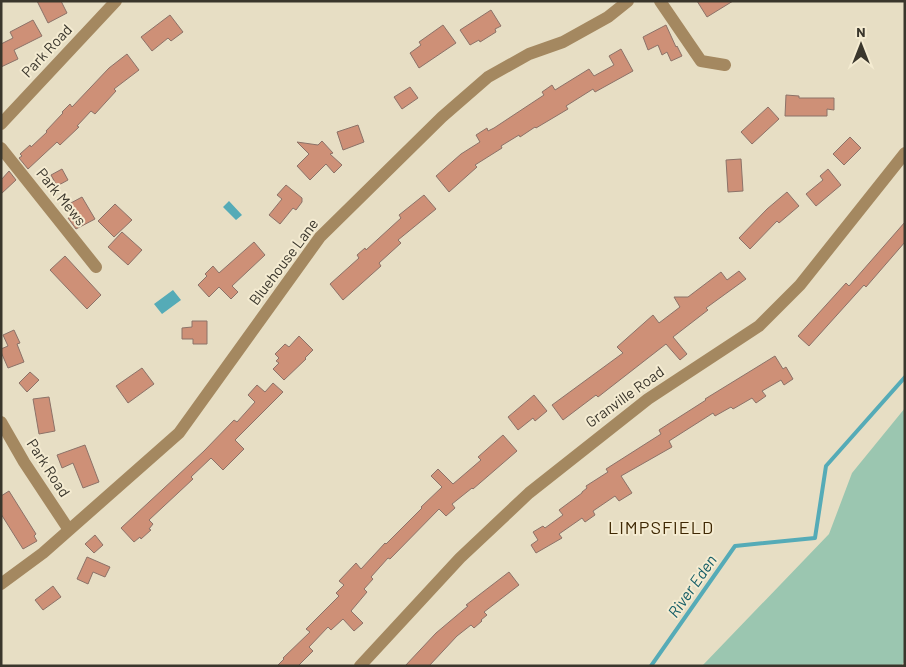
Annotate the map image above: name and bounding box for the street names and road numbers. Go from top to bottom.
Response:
street label: Park Road [17,20,75,80]
street label: Park Mews [33,164,90,229]
street label: Bluehouse Lane [245,215,322,308]
street label: Granville Road [582,362,667,431]
street label: Park Road [23,435,74,500]

